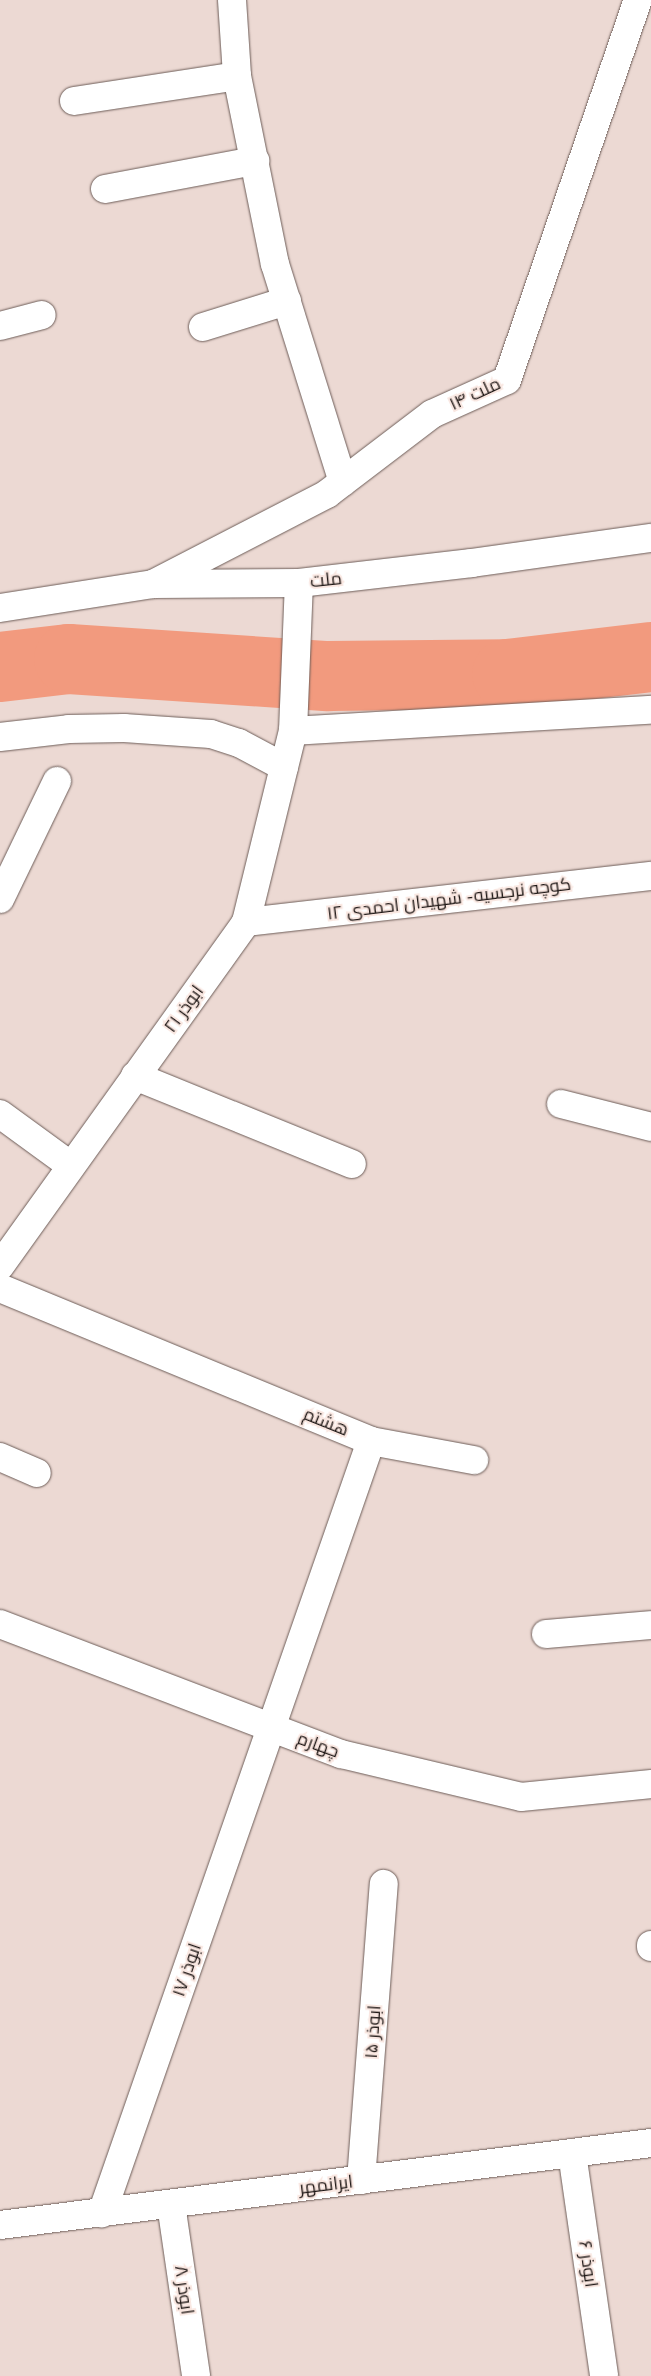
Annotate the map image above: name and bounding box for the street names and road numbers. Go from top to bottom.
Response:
street label: ۱۴ ملت [446,373,504,415]
street label: ملت [309,568,343,592]
street label: کوچه نرجسیه- شهیدان احمدی ۱۲ [326,873,572,925]
street label: ۲۱ ابوذر [160,981,208,1037]
street label: هشتم [300,1403,352,1441]
street label: چهارم [294,1727,342,1763]
street label: ۱۷ ابوذر [168,1941,206,1999]
street label: ۱۵ ابوذر [360,2005,386,2059]
street label: ایرانمهر [298,2171,354,2199]
street label: ابوذر ۶ [574,2239,602,2289]
street label: ۸ ابوذر [170,2264,198,2316]

